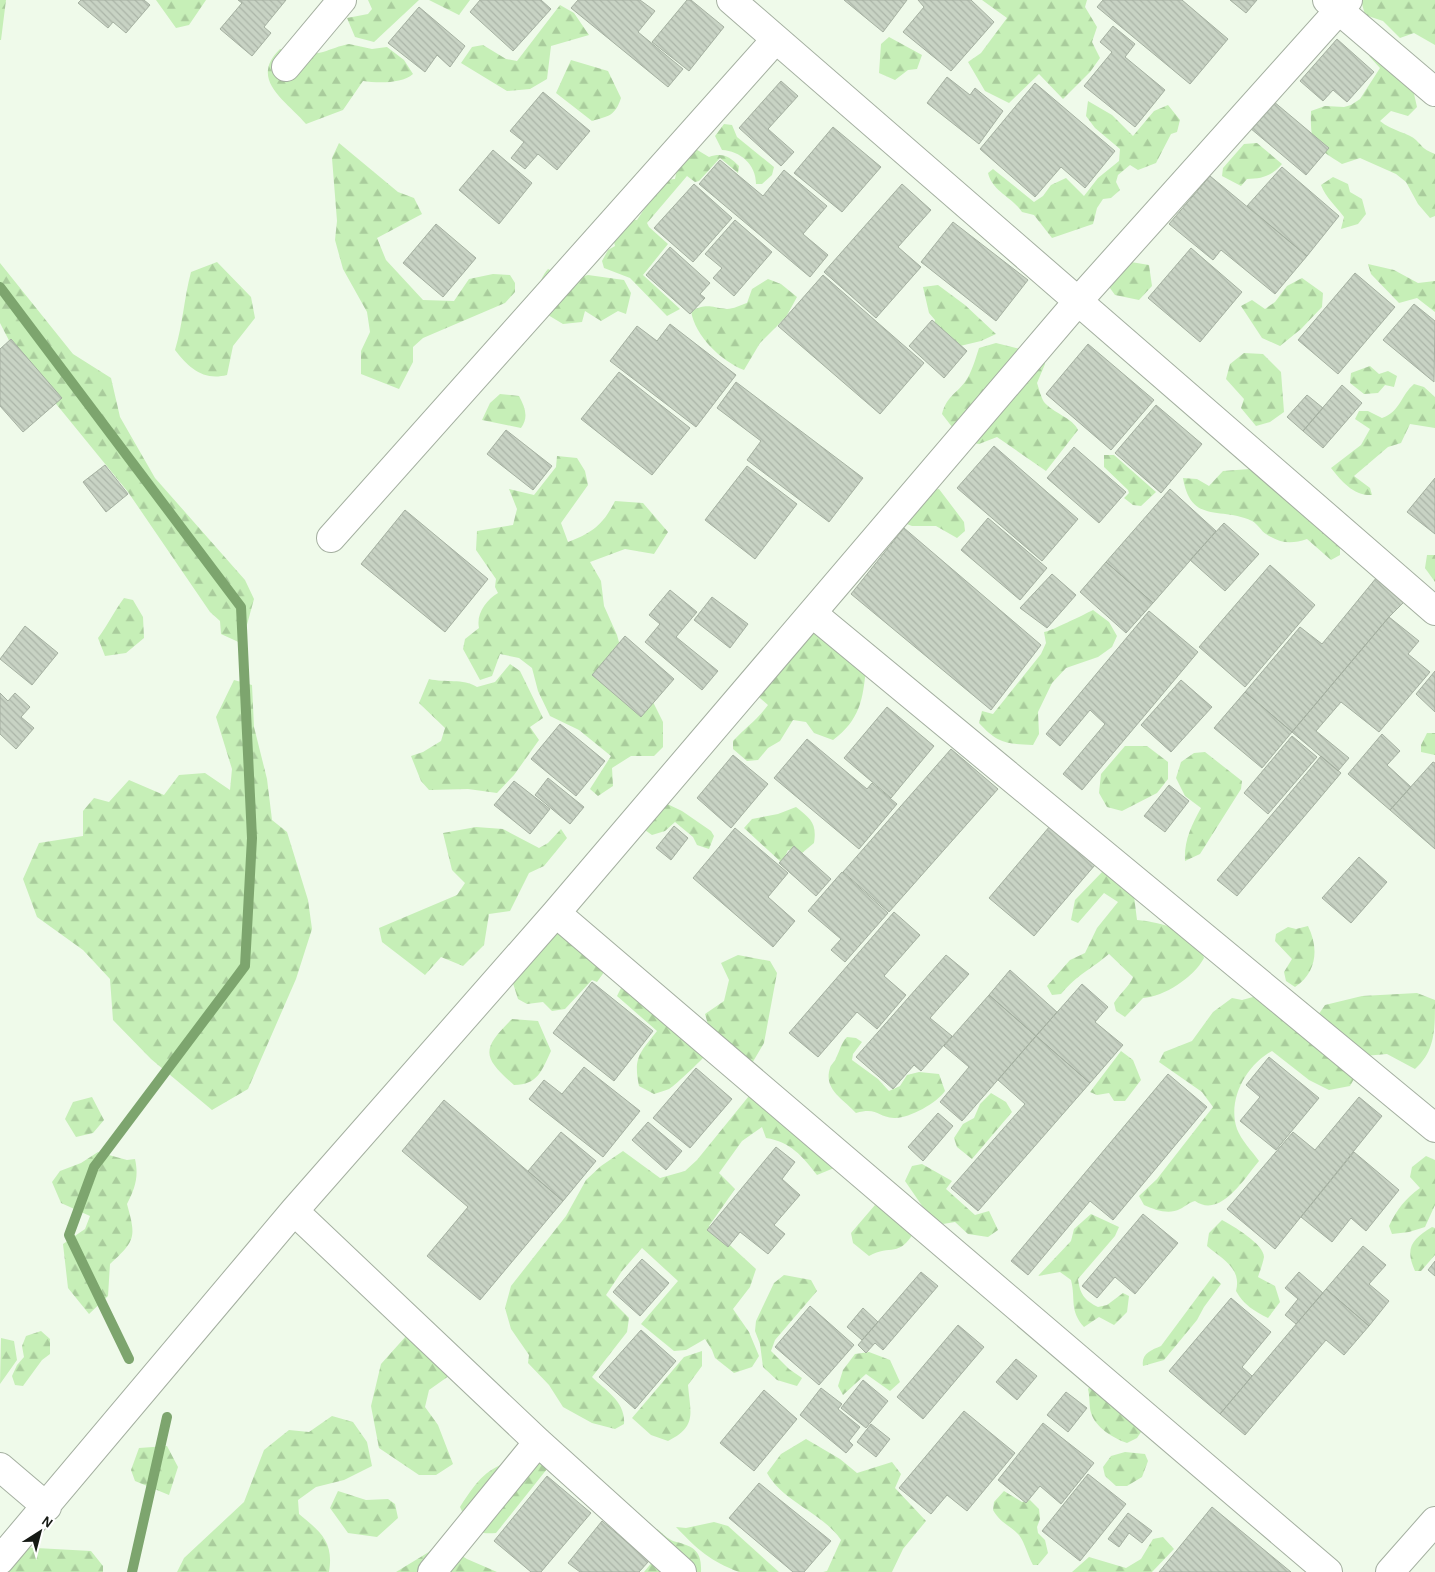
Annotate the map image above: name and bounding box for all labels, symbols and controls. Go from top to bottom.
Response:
north arrow [15,1507,65,1557]
text: N [39,1514,55,1531]

